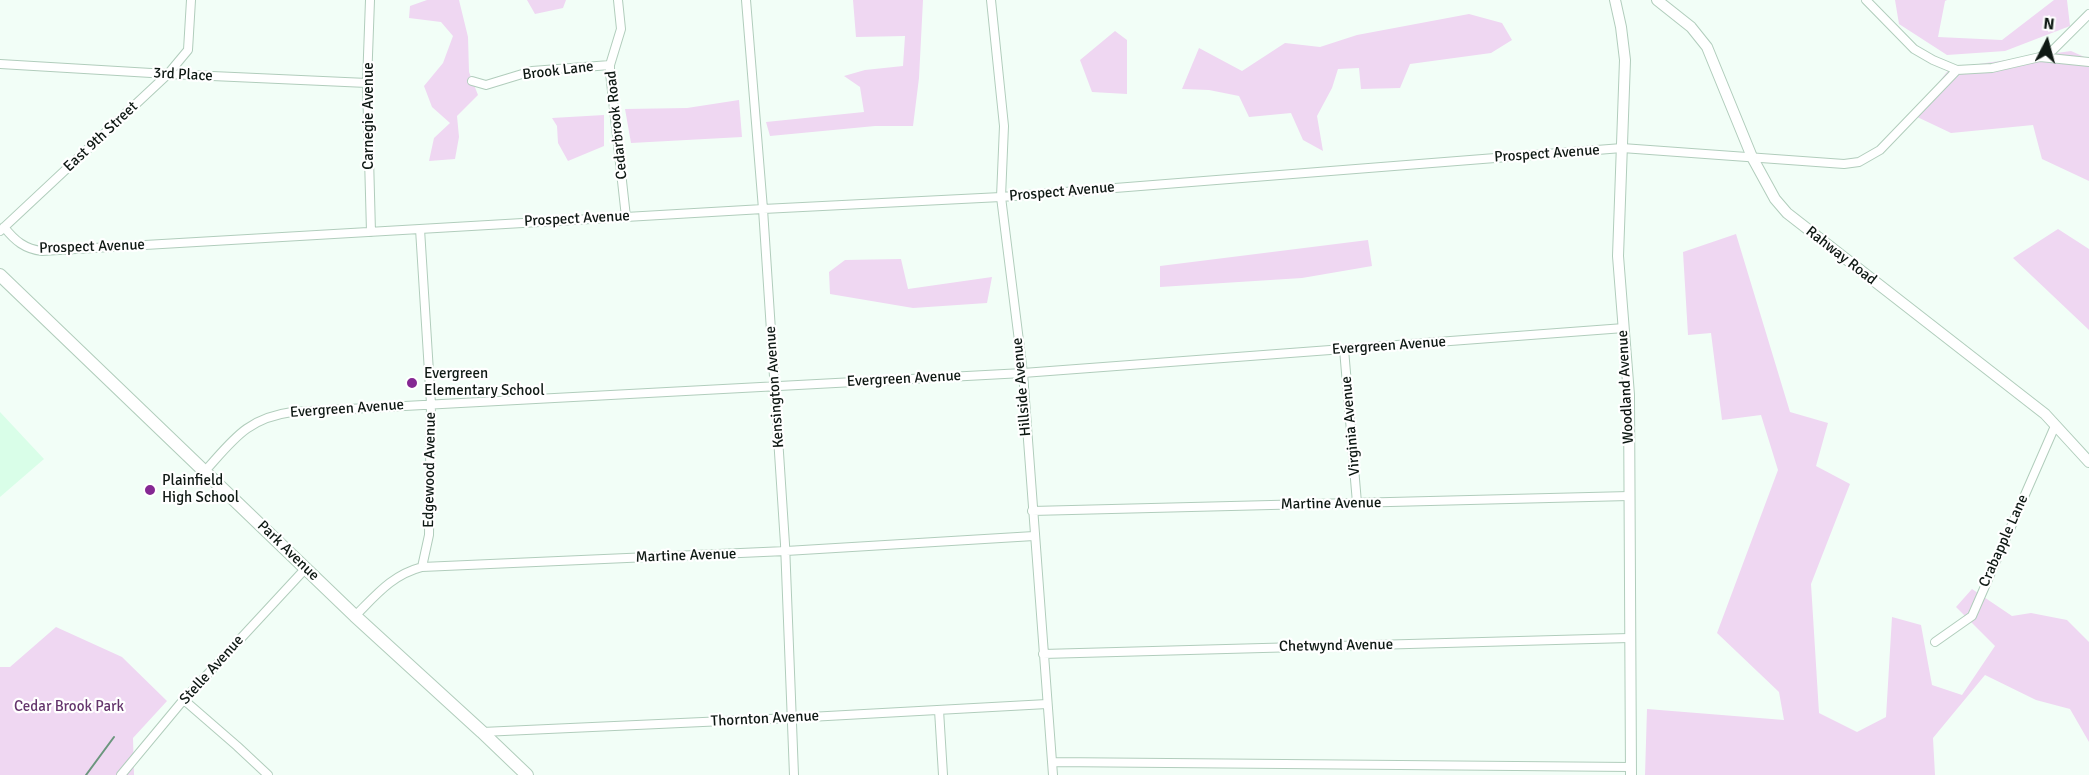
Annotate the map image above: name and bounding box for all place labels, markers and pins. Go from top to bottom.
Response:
place label: Evergreen Elementary School [424,365,545,400]
marker: Evergreen Elementary School [405,376,419,390]
place label: Plainfield High School [162,472,239,507]
marker: Plainfield High School [143,483,157,497]

